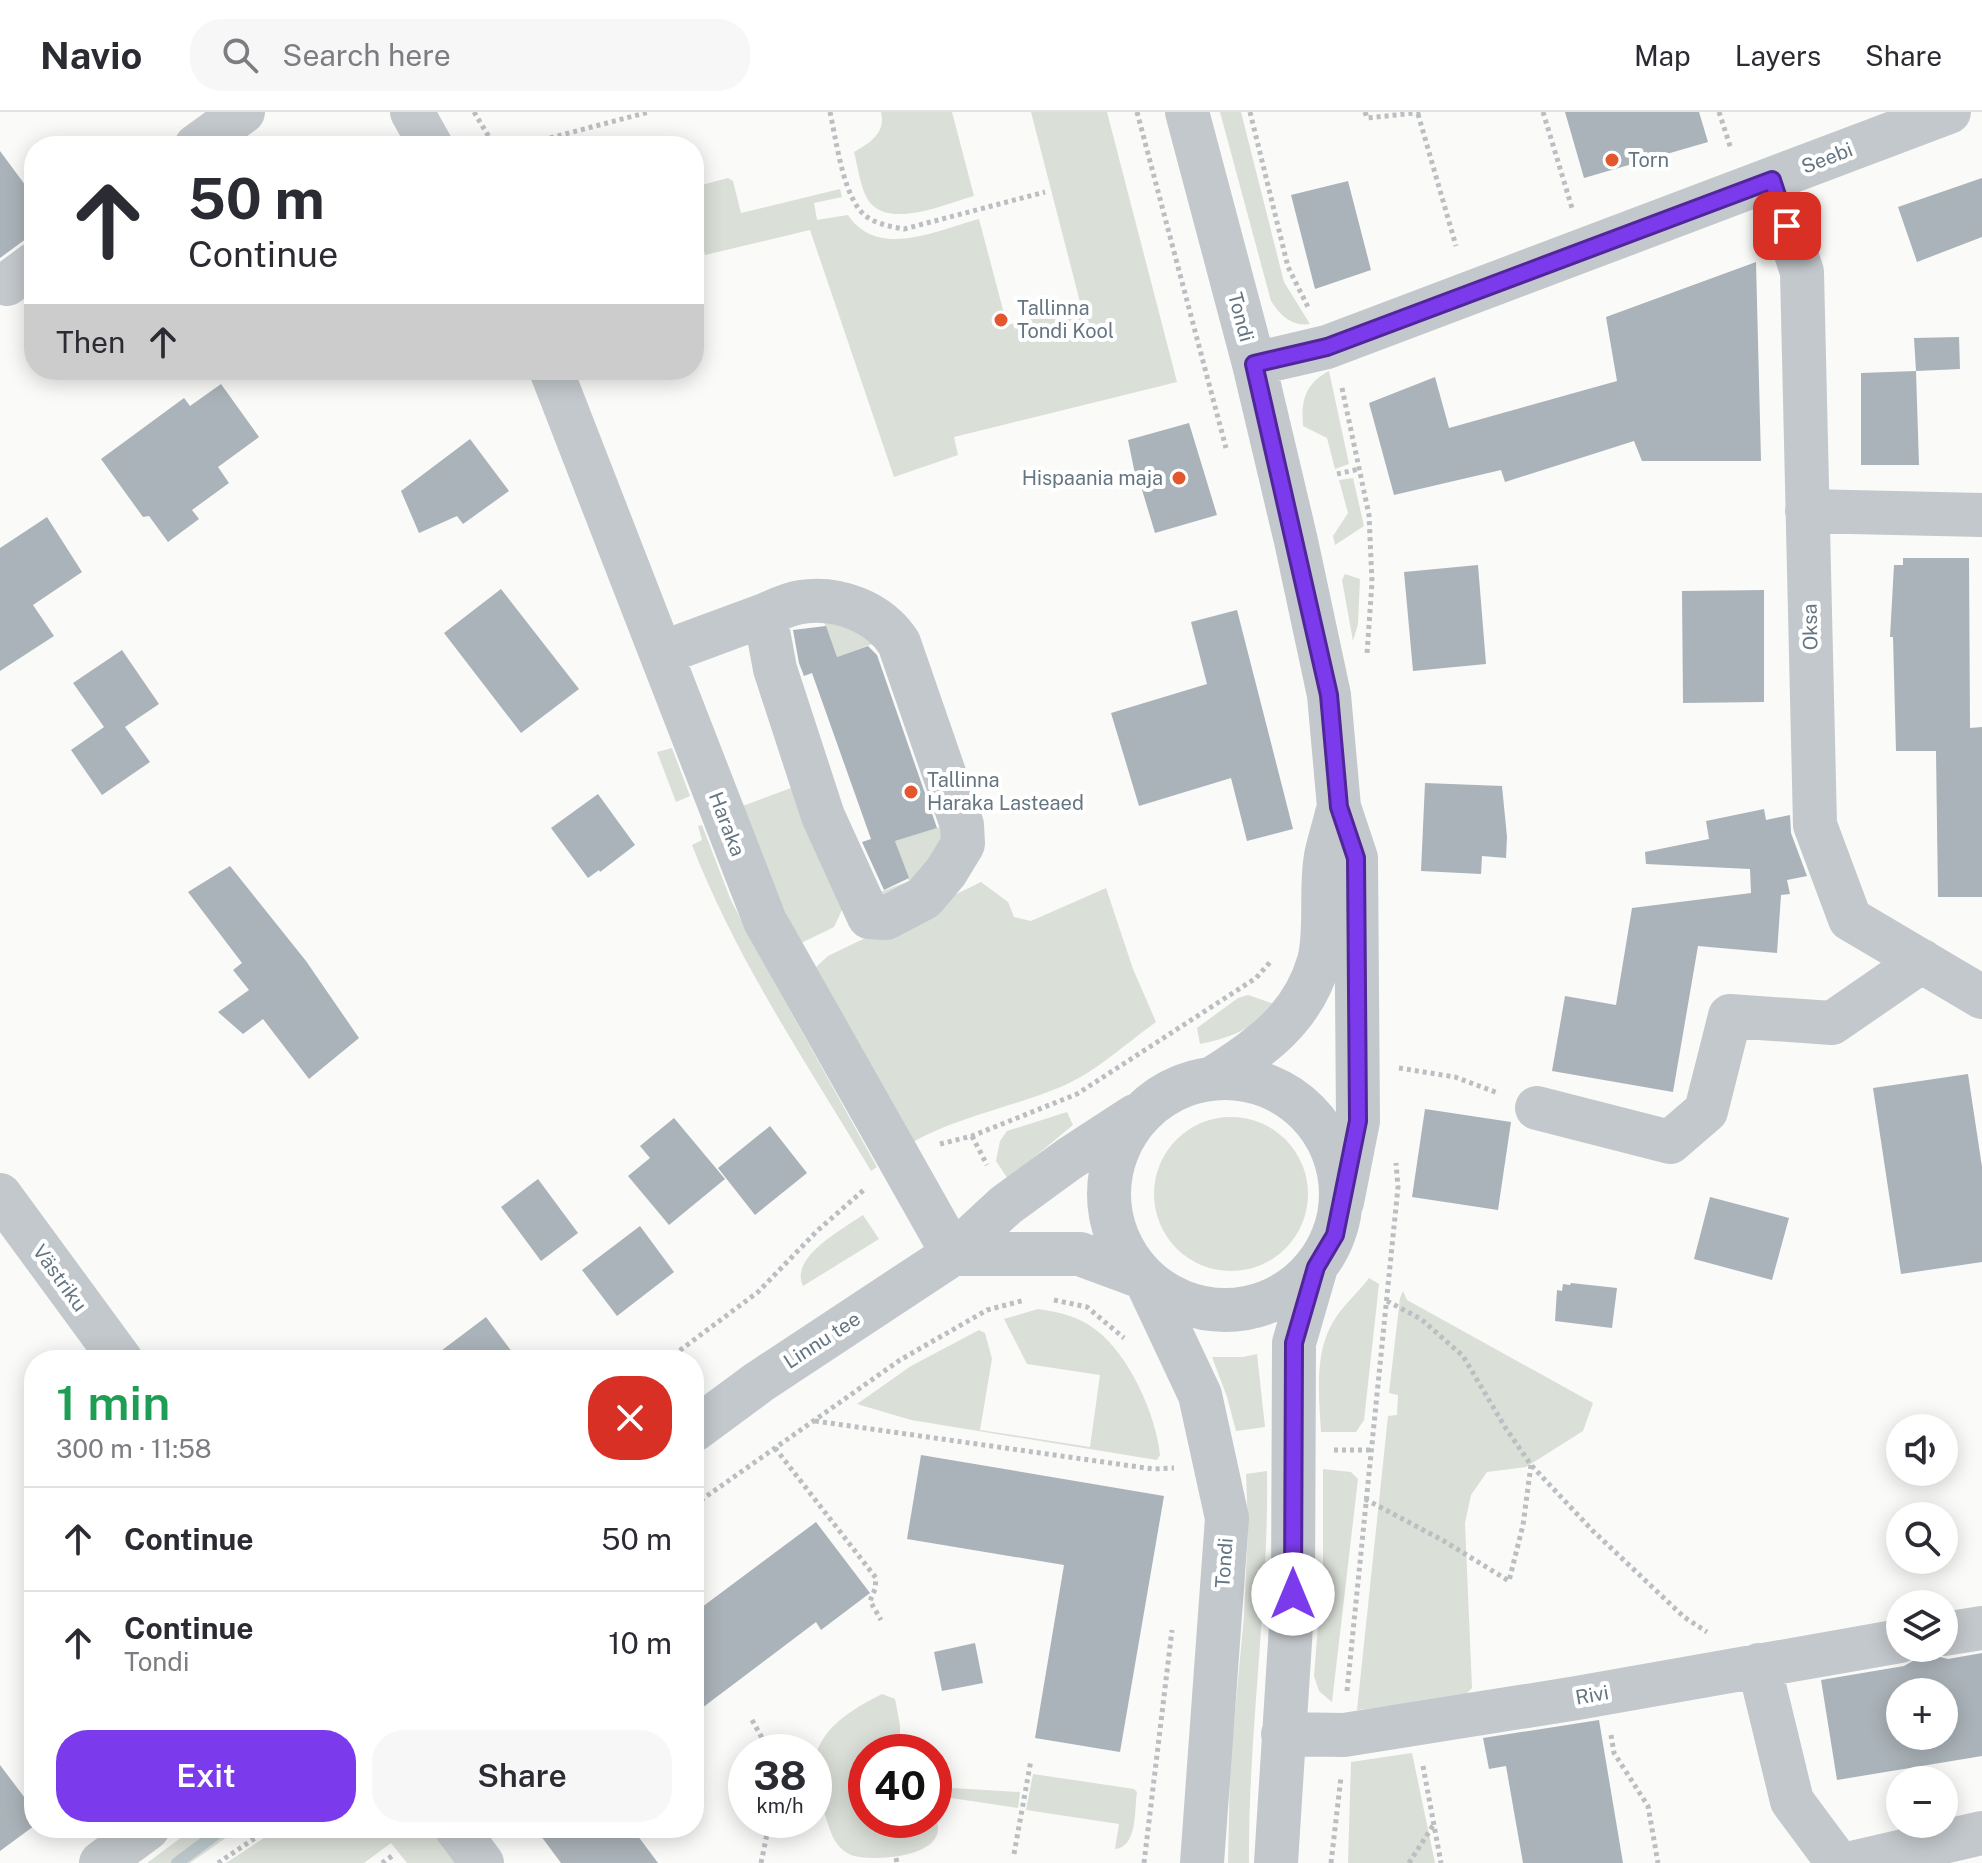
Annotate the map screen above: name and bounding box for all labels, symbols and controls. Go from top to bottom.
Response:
search box [190,19,750,91]
text: Navio [40,33,142,78]
icon: search [218,33,262,77]
text: Search here [282,37,451,73]
text: Map [1634,39,1691,72]
text: Layers [1735,39,1821,72]
text: Share [1865,39,1942,72]
street label: Seebi [1798,137,1856,179]
place label: Torn [1628,148,1669,172]
marker: Torn [1603,151,1621,169]
text: 50 m [188,166,325,232]
icon: ahead [56,168,160,272]
pin [1753,192,1821,260]
icon: arrive [1765,204,1809,248]
text: Continue [188,233,338,275]
street label: Tondi [1223,290,1259,344]
place label: Tallinna Tondi Kool [1017,296,1114,343]
marker: Tallinna Tondi Kool [992,311,1010,329]
icon: ahead [141,320,185,364]
text: Then [56,324,125,360]
place label: Hispaania maja [1022,466,1163,490]
marker: Hispaania maja [1170,469,1188,487]
street label: Oksa [1798,603,1822,651]
place label: Tallinna Haraka Lasteaed [927,768,1084,815]
marker: Tallinna Haraka Lasteaed [902,783,920,801]
street label: Haraka [704,788,750,860]
street label: Västriku [28,1240,92,1316]
street label: Linnu tee [779,1306,865,1374]
text: 1 min [56,1374,170,1431]
button: close [588,1376,672,1460]
map controls [1886,1414,1958,1838]
button: sound [1886,1414,1958,1486]
text: 300 m · 11:58 [56,1433,212,1464]
button: search [1886,1502,1958,1574]
icon: ahead [56,1517,100,1561]
text: Continue [124,1521,254,1557]
text: 50 m [601,1521,672,1557]
street label: Tondi [1210,1537,1238,1589]
position arrow [1251,1552,1335,1636]
button: layers [1886,1590,1958,1662]
text: Continue [124,1610,254,1646]
icon: ahead [56,1621,100,1665]
text: 10 m [608,1625,672,1661]
text: Tondi [124,1646,189,1677]
button: + [1886,1678,1958,1750]
street label: Rivi [1573,1680,1611,1710]
button: Exit [56,1730,356,1822]
button: Share [372,1730,672,1822]
speed limit sign: 40 [848,1734,952,1838]
text: 38 [753,1752,807,1799]
button: − [1886,1766,1958,1838]
text: km/h [756,1794,804,1818]

